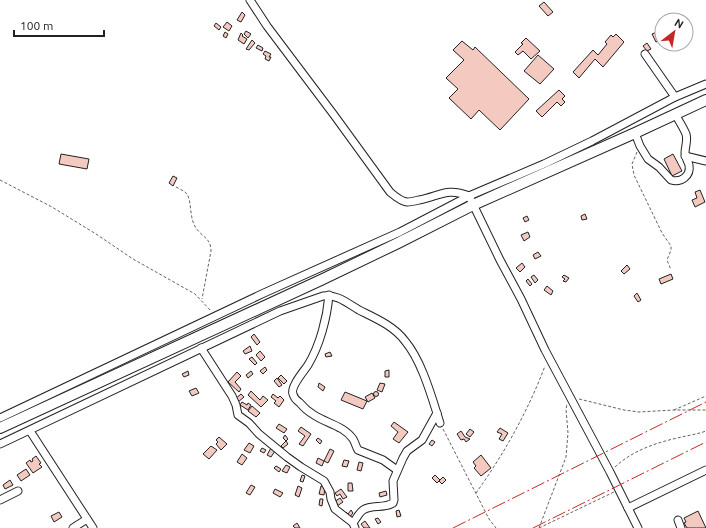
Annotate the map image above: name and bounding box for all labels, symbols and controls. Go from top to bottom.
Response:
scale bar [14,12,104,38]
north arrow [654,12,694,52]
text: N [673,16,686,31]
text: 100 m [20,19,53,32]

